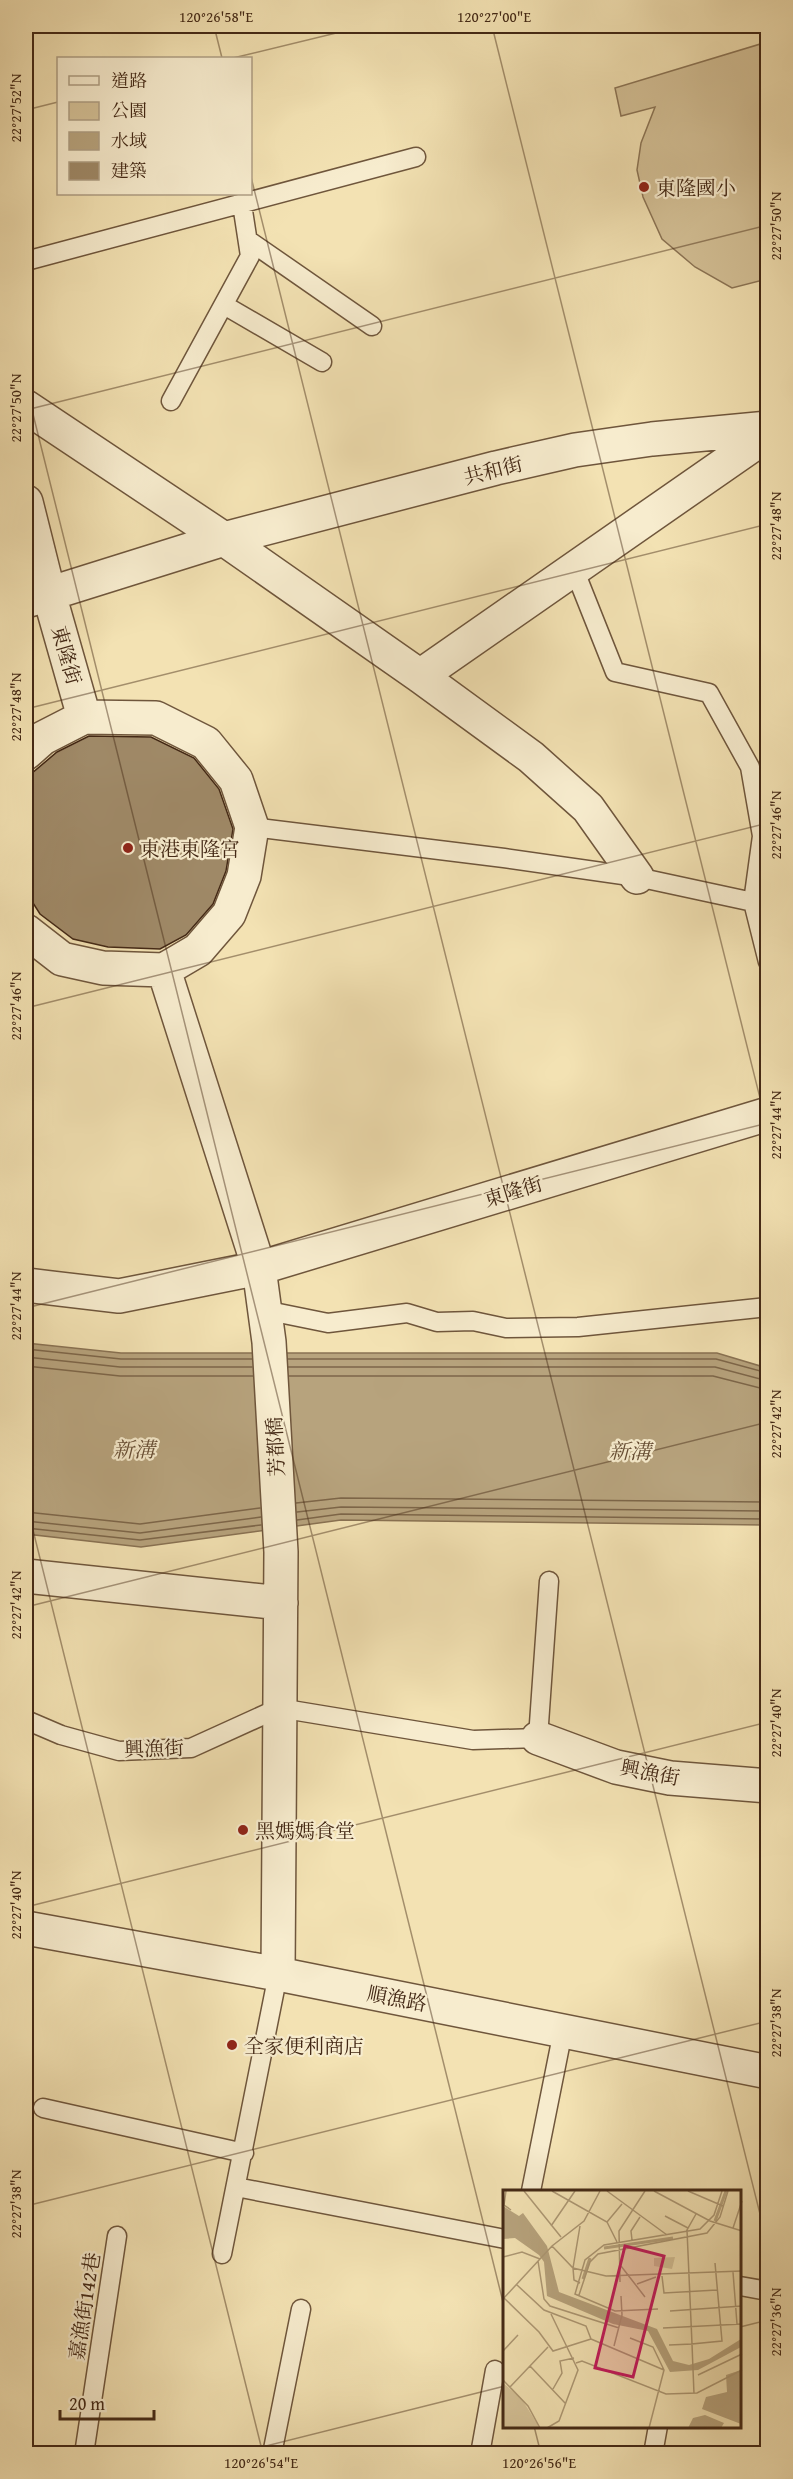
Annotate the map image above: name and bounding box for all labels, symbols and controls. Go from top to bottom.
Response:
text: 120°26'58"E [179,6,253,27]
text: 120°27'00"E [457,6,531,27]
legend [57,57,252,195]
text: 道路 [111,67,147,94]
text: 22°27'52"N [5,73,26,142]
text: 公園 [111,97,147,124]
text: 水域 [111,127,147,154]
text: 建築 [111,157,147,184]
place label: 東隆國小 [656,173,736,202]
marker: 東隆國小 [637,180,651,194]
text: 22°27'50"N [765,191,786,260]
text: 22°27'50"N [5,373,26,442]
street label: 共和街 [460,449,526,491]
text: 22°27'48"N [765,491,786,560]
street label: 東隆街 [45,622,89,688]
text: 22°27'48"N [5,672,26,741]
text: 22°27'46"N [765,790,786,859]
place label: 東港東隆宮 [140,834,240,863]
marker: 東港東隆宮 [121,841,135,855]
text: 22°27'46"N [5,971,26,1040]
text: 22°27'44"N [765,1090,786,1159]
street label: 東隆街 [480,1168,546,1214]
text: 22°27'44"N [5,1271,26,1340]
text: 22°27'42"N [765,1389,786,1458]
street label: 芳都橋 [259,1416,291,1478]
water label: 新溝 [113,1434,158,1465]
water label: 新溝 [609,1435,654,1467]
text: 22°27'42"N [5,1570,26,1639]
text: 22°27'40"N [765,1688,786,1757]
street label: 興漁街 [124,1732,184,1764]
street label: 興漁街 [618,1752,682,1792]
place label: 黑媽媽食堂 [255,1816,355,1845]
marker: 黑媽媽食堂 [236,1823,250,1837]
text: 22°27'40"N [5,1870,26,1939]
street label: 順漁路 [365,1978,429,2018]
text: 22°27'38"N [765,1988,786,2057]
place label: 全家便利商店 [244,2031,364,2060]
marker: 全家便利商店 [225,2038,239,2052]
text: 22°27'38"N [5,2169,26,2238]
inset map [503,2190,742,2428]
street label: 嘉漁街142巷 [61,2250,107,2362]
text: 22°27'36"N [765,2287,786,2356]
scale bar [60,2383,154,2421]
text: 20 m [69,2390,105,2417]
text: 120°26'54"E [224,2452,298,2473]
text: 120°26'56"E [502,2452,576,2473]

